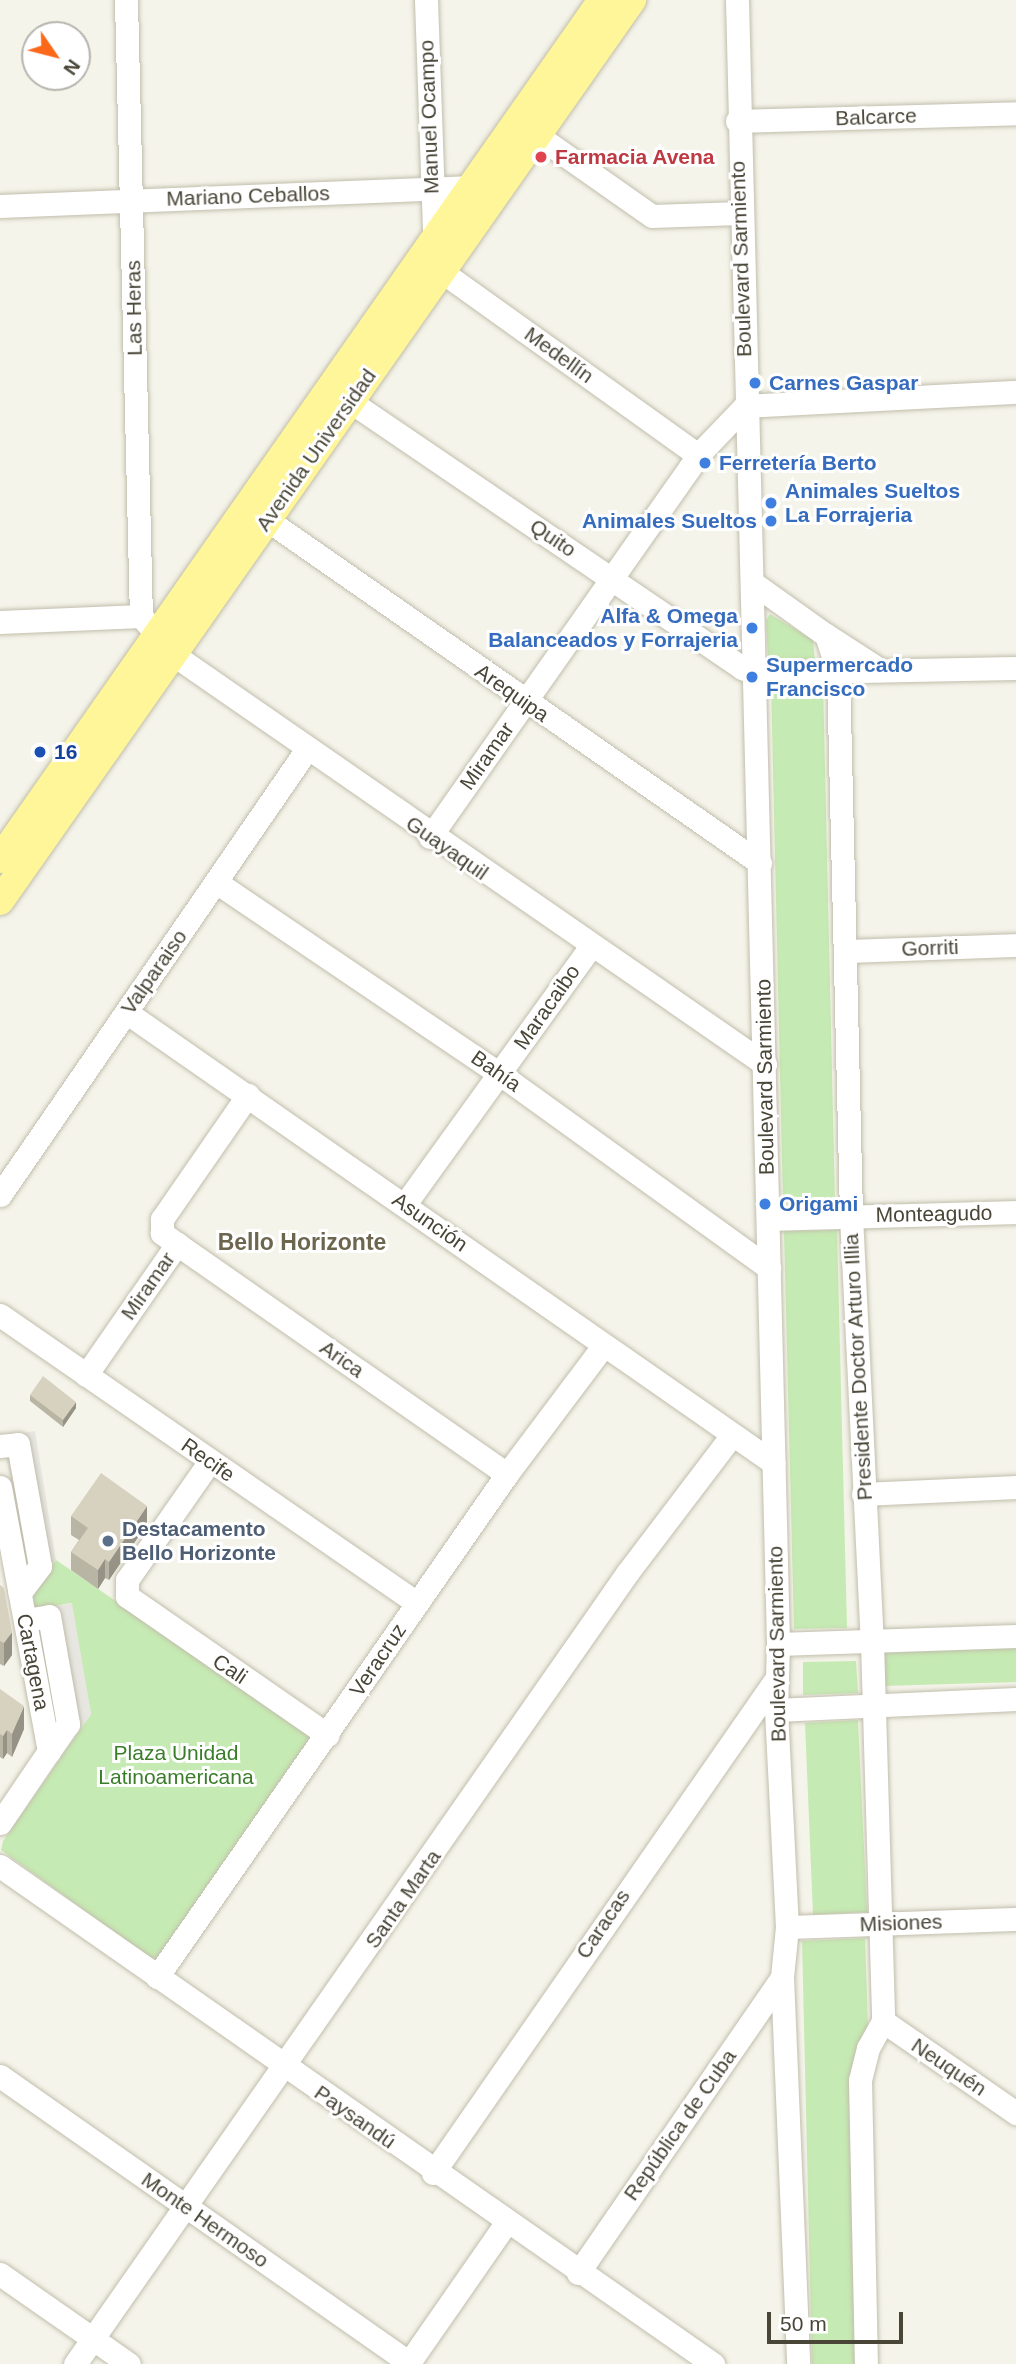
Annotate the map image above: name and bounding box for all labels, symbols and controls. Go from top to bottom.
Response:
north arrow [21,21,91,91]
street label: Manuel Ocampo [414,40,444,194]
text: N [59,56,85,79]
street label: Balcarce [835,103,917,131]
place label: Farmacia Avena [555,144,715,170]
marker: Farmacia Avena [533,149,549,165]
street label: Boulevard Sarmiento [725,161,757,357]
street label: Mariano Ceballos [166,181,330,211]
street label: Las Heras [121,260,147,356]
street label: Medellín [519,321,599,389]
street label: Avenida Universidad [251,364,381,536]
place label: Carnes Gaspar [769,370,918,396]
marker: Carnes Gaspar [747,375,763,391]
place label: Ferretería Berto [719,450,877,476]
marker: Ferretería Berto [697,455,713,471]
place label: Animales Sueltos La Forrajeria [785,478,960,528]
marker: Animales Sueltos La Forrajeria [763,495,779,511]
place label: Animales Sueltos [582,508,757,534]
marker: Animales Sueltos [763,513,779,529]
street label: Quito [525,514,581,562]
place label: Alfa & Omega Balanceados y Forrajeria [488,603,738,653]
marker: Alfa & Omega Balanceados y Forrajeria [744,620,760,636]
place label: Supermercado Francisco [766,652,913,702]
street label: Arequipa [470,659,554,727]
marker: Supermercado Francisco [744,669,760,685]
street label: Miramar [455,717,519,795]
place label: 16 [54,739,77,765]
marker: 16 [32,744,48,760]
street label: Guayaquil [401,811,493,885]
street label: Valparaiso [116,925,192,1019]
street label: Gorriti [901,934,959,962]
street label: Maracaibo [509,960,585,1054]
street label: Boulevard Sarmiento [751,979,779,1175]
street label: Bahía [466,1045,526,1097]
street label: Asunción [387,1187,473,1257]
place label: Origami [779,1191,858,1217]
marker: Origami [757,1196,773,1212]
street label: Monteagudo [875,1200,993,1228]
district label: Bello Horizonte [218,1228,386,1256]
street label: Presidente Doctor Arturo Illia [838,1232,878,1502]
street label: Miramar [116,1247,180,1325]
street label: Arica [315,1335,369,1383]
street label: Recife [176,1433,240,1487]
place label: Destacamento Bello Horizonte [122,1516,276,1566]
marker: Destacamento Bello Horizonte [100,1533,116,1549]
street label: Boulevard Sarmiento [763,1546,791,1742]
street label: Cartagena [11,1611,55,1713]
street label: Veracruz [344,1619,412,1701]
street label: Cali [208,1648,252,1690]
park label: Plaza Unidad Latinoamericana [98,1740,254,1790]
street label: Santa Marta [360,1845,446,1953]
street label: Caracas [571,1885,635,1963]
street label: Misiones [859,1909,943,1937]
street label: Neuquén [907,2033,991,2101]
street label: República de Cuba [618,2045,742,2205]
street label: Paysandú [310,2080,400,2154]
street label: Monte Hermoso [137,2167,273,2273]
scale bar [771,2298,908,2342]
text: 50 m [780,2312,827,2335]

